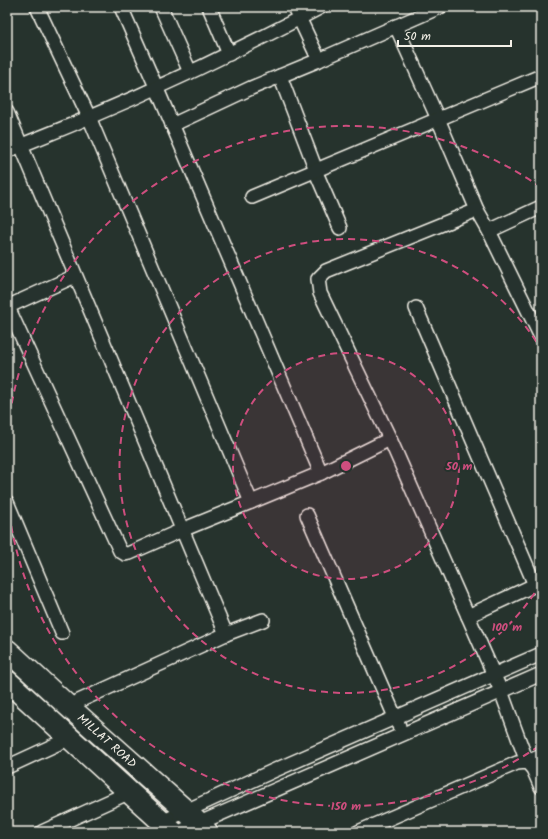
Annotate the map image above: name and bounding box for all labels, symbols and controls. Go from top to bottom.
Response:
scale bar [398,22,511,48]
text: 50 m [404,27,431,46]
text: 50 m [445,457,473,476]
centre of rings [339,459,353,473]
text: 100 m [492,618,522,637]
street label: MILLAT ROAD [73,709,141,773]
text: 150 m [331,797,361,816]

